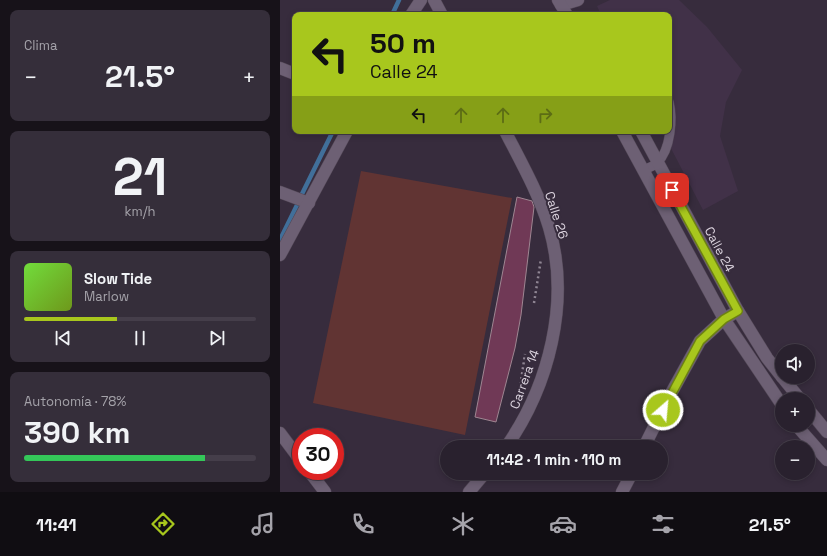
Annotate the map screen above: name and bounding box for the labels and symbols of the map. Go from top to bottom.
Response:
pin [655,173,689,207]
street label: Calle 26 [541,189,572,241]
street label: Calle 24 [701,224,739,275]
street label: Carrera 14 [506,347,543,411]
position arrow [642,389,684,431]
speed limit sign: 30 [292,428,344,480]

